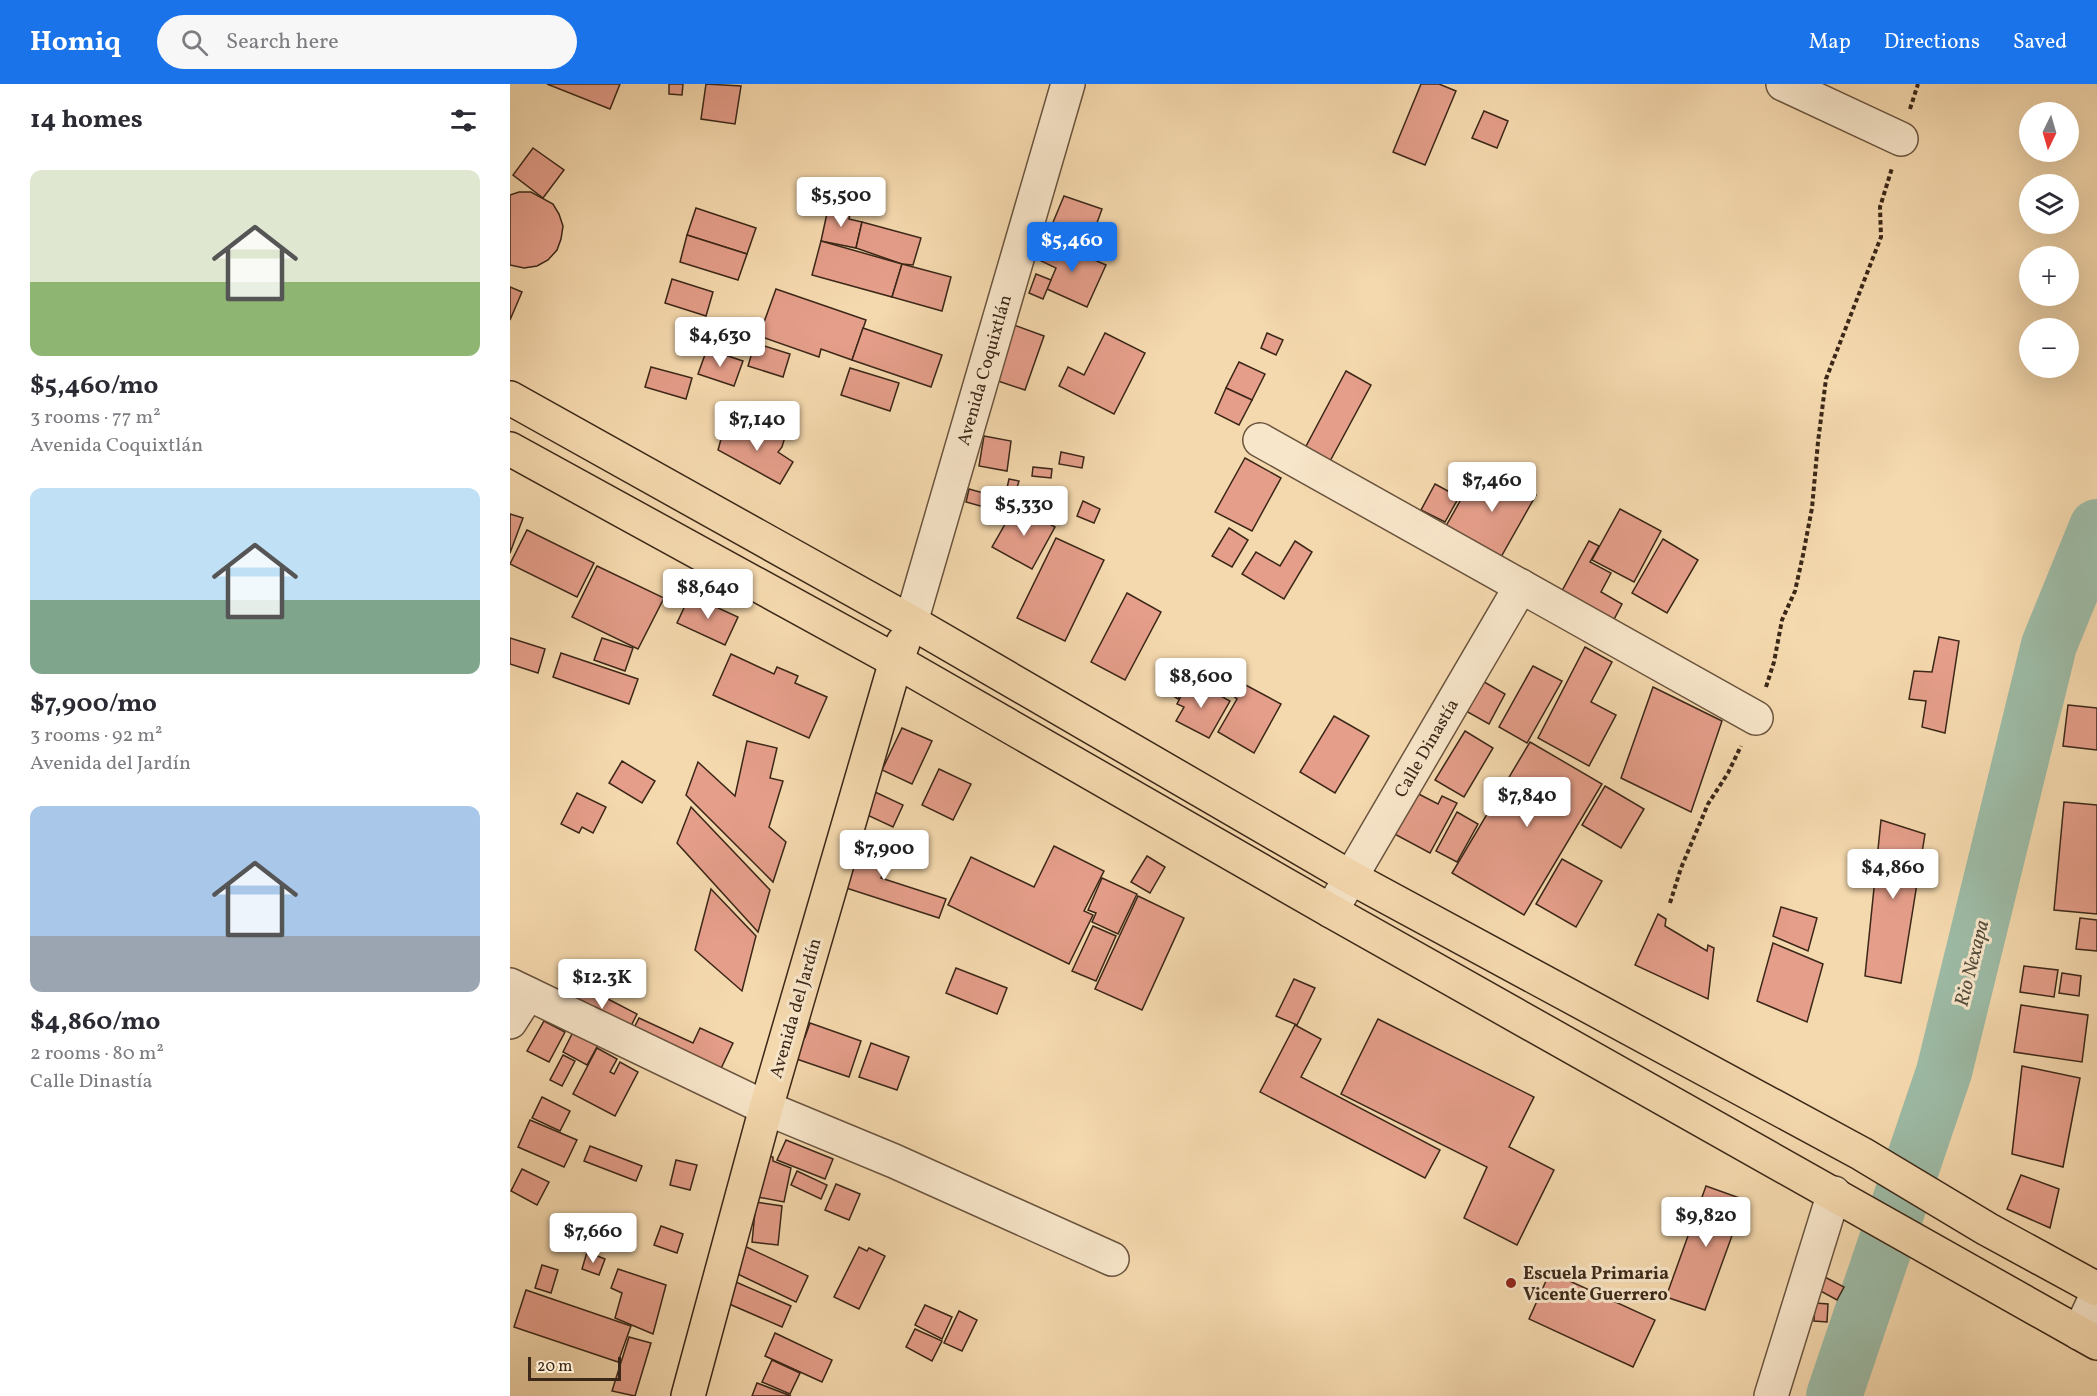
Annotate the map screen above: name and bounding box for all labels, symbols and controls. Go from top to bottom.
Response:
search box [157,15,577,69]
text: Homiq [30,23,121,62]
icon: search [178,26,211,59]
text: Search here [226,27,339,58]
text: Map [1809,28,1851,57]
text: Directions [1884,28,1980,57]
text: Saved [2013,28,2067,57]
text: 14 homes [30,102,143,138]
north arrow [2019,102,2079,162]
map controls [2019,102,2079,378]
icon: filters [447,104,480,137]
button: layers [2019,174,2079,234]
pin: $5,500 [792,177,890,228]
text: $5,500 [811,182,871,210]
icon: home [201,209,309,317]
pin: $5,460 [1023,222,1121,273]
text: $5,460 [1041,227,1103,255]
button: + [2019,246,2079,306]
street label: Avenida Coquixtlán [952,292,1019,449]
pin: $4,630 [671,317,769,368]
button: − [2019,318,2079,378]
text: $4,630 [689,322,751,350]
text: $5,460/mo [30,368,158,404]
pin: $7,140 [708,401,806,452]
text: 3 rooms · 77 m² [30,404,161,432]
text: $7,140 [729,406,785,434]
text: Avenida Coquixtlán [30,432,203,460]
pin: $7,460 [1443,462,1541,513]
text: $7,460 [1462,467,1522,495]
pin: $5,330 [975,486,1073,537]
text: $5,330 [995,491,1053,519]
icon: home [201,527,309,635]
pin: $8,640 [659,569,757,620]
text: $8,640 [677,574,739,602]
pin: $8,600 [1152,658,1250,709]
text: $8,600 [1169,663,1233,691]
text: $7,900/mo [30,686,157,722]
street label: Calle Dinastía [1389,695,1466,803]
text: 3 rooms · 92 m² [30,722,162,750]
text: Avenida del Jardín [30,750,191,778]
pin: $7,840 [1478,777,1576,828]
text: $7,840 [1498,782,1556,810]
pin: $7,900 [835,830,933,881]
text: $7,900 [854,835,914,863]
icon: home [201,845,309,953]
pin: $4,860 [1844,849,1942,900]
text: $4,860 [1861,854,1925,882]
water label: Rio Nexapa [1949,917,1997,1010]
street label: Avenida del Jardín [764,935,828,1081]
pin: $12.3K [553,959,651,1010]
text: $12.3K [572,964,632,992]
text: $4,860/mo [30,1004,160,1040]
text: 2 rooms · 80 m² [30,1040,164,1068]
text: Calle Dinastía [30,1068,153,1096]
pin: $9,820 [1657,1197,1755,1248]
text: $9,820 [1675,1202,1737,1230]
pin: $7,660 [544,1213,642,1264]
text: $7,660 [564,1218,622,1246]
place label: Escuela Primaria Vicente Guerrero [1523,1262,1669,1308]
marker: Escuela Primaria Vicente Guerrero [1504,1276,1518,1290]
scale bar [528,1354,621,1382]
text: 20 m [537,1356,572,1378]

